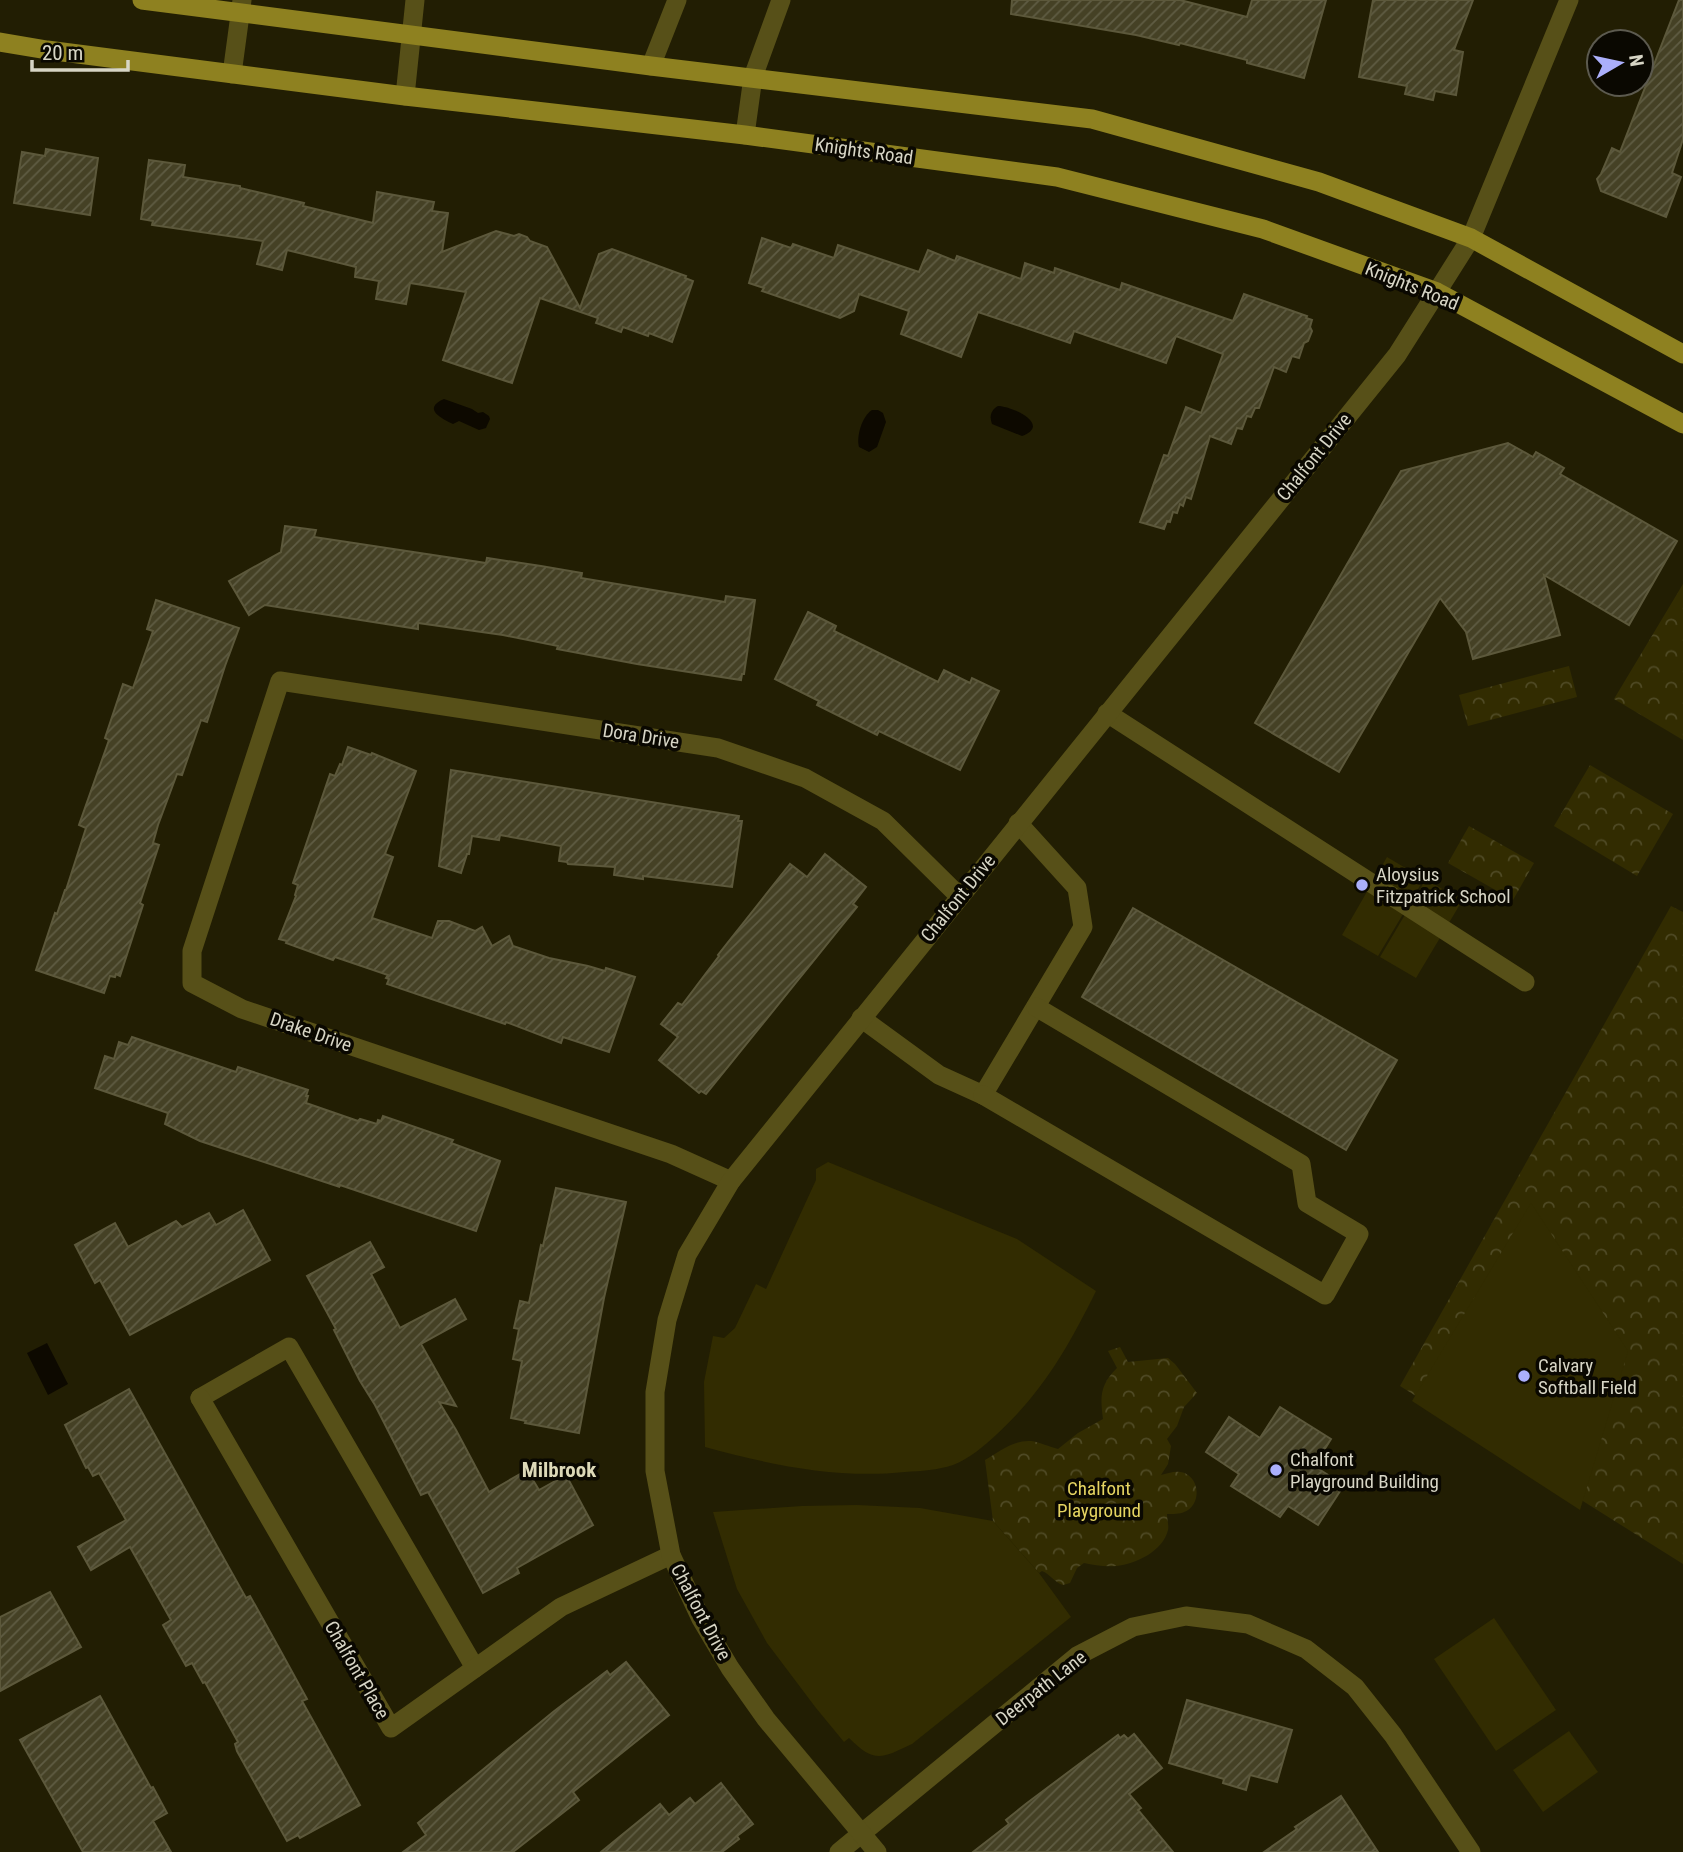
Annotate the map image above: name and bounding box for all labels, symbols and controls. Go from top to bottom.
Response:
scale bar [32,28,128,72]
north arrow [1585,28,1655,98]
text: 20 m [42,41,83,65]
text: N [1624,53,1649,68]
street label: Knights Road [813,133,915,169]
street label: Knights Road [1362,257,1462,315]
street label: Chalfont Drive [1272,408,1356,505]
street label: Dora Drive [601,719,681,753]
street label: Chalfont Drive [916,849,1000,946]
place label: Aloysius Fitzpatrick School [1376,863,1511,908]
marker: Aloysius Fitzpatrick School [1354,877,1370,893]
street label: Drake Drive [267,1007,355,1057]
place label: Calvary Softball Field [1538,1354,1637,1399]
marker: Calvary Softball Field [1516,1368,1532,1384]
place label: Chalfont Playground Building [1290,1448,1439,1493]
district label: Milbrook [522,1458,597,1482]
marker: Chalfont Playground Building [1268,1462,1284,1478]
park label: Chalfont Playground [1057,1477,1141,1522]
street label: Chalfont Drive [666,1560,736,1664]
street label: Chalfont Place [320,1617,394,1723]
street label: Deerpath Lane [991,1646,1091,1730]

